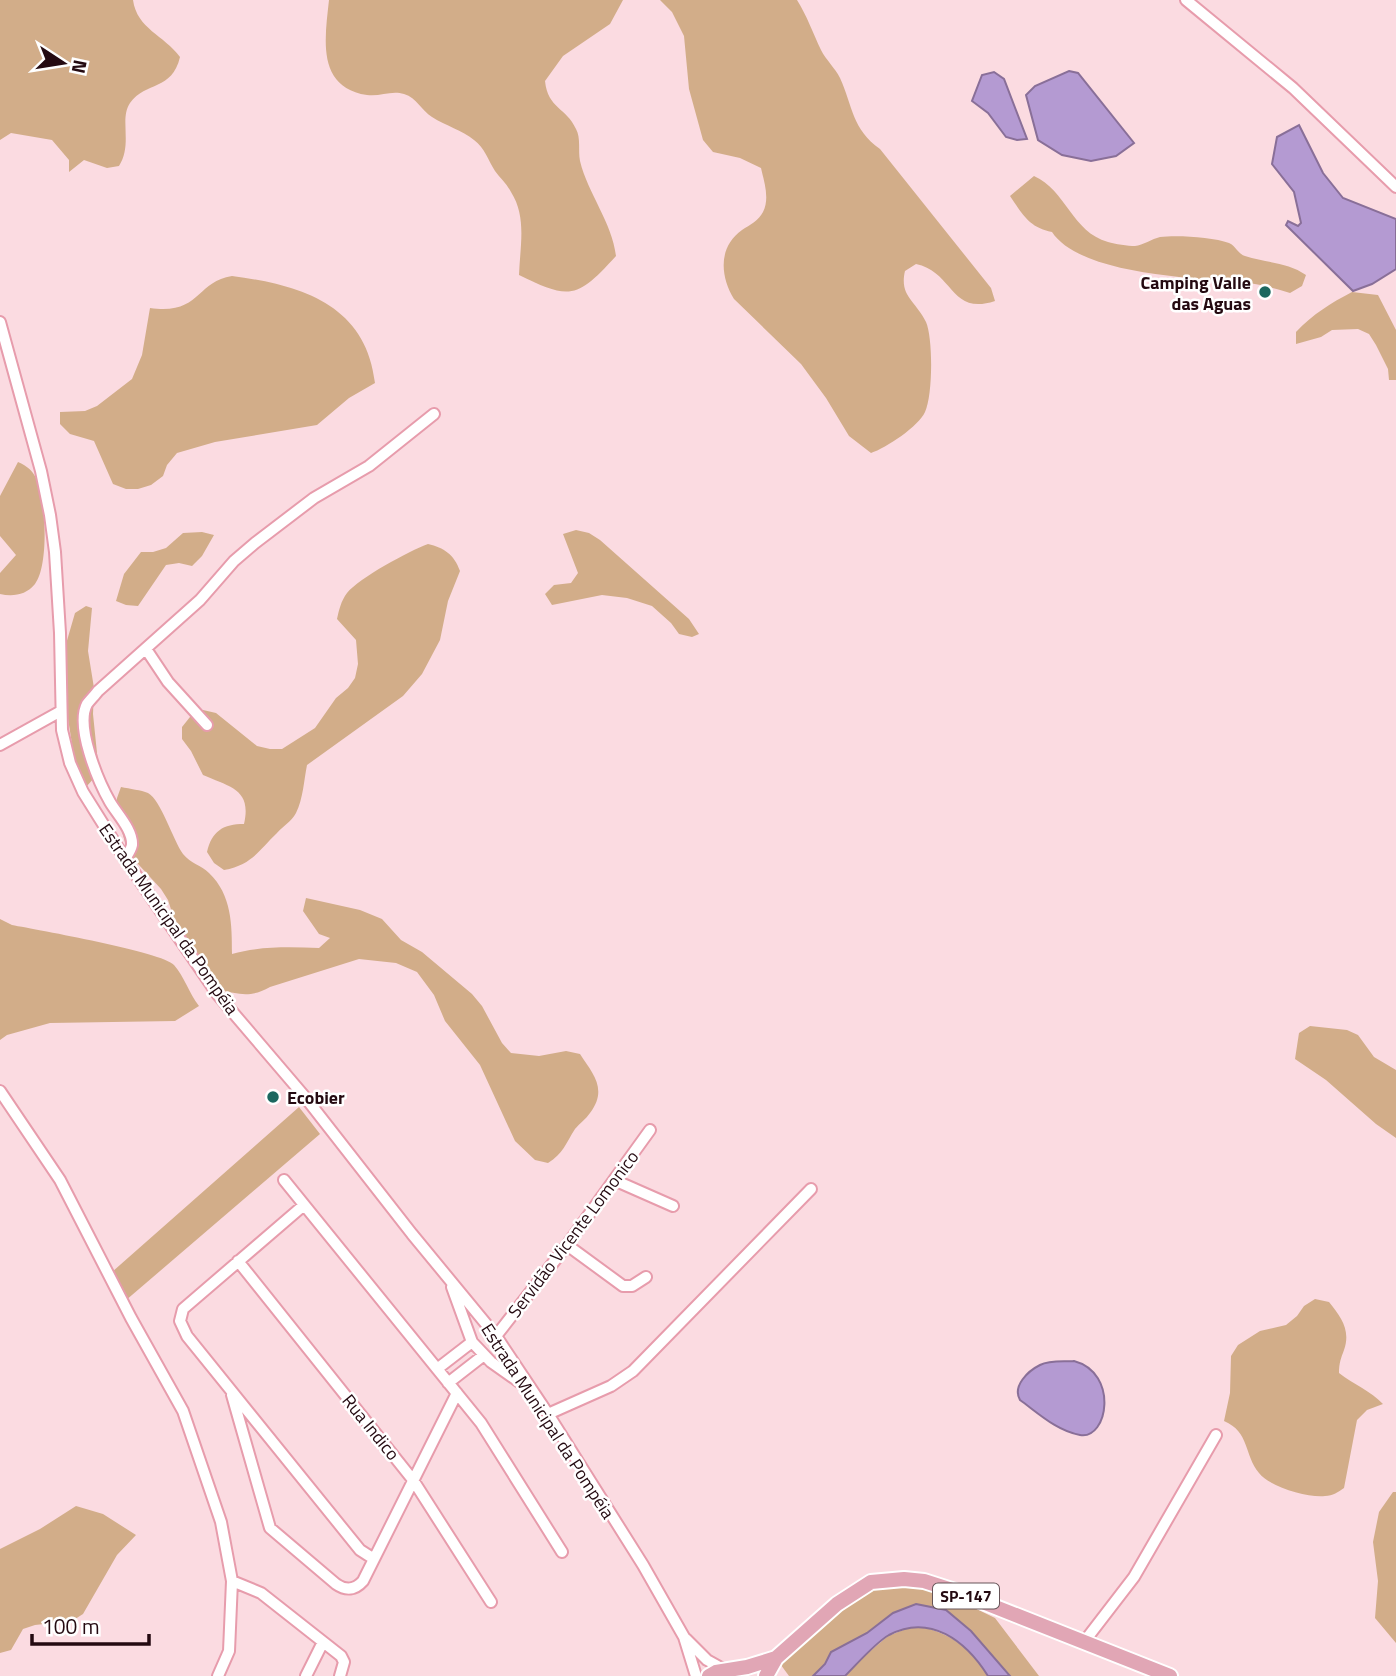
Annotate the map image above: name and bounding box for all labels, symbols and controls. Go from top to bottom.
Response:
north arrow [28,28,98,98]
text: N [65,57,96,76]
place label: Camping Valle das Aguas [1140,269,1251,317]
marker: Camping Valle das Aguas [1257,284,1273,300]
street label: Estrada Municipal da Pompéia [92,818,246,1020]
place label: Ecobier [287,1084,345,1111]
marker: Ecobier [265,1089,281,1105]
street label: Servidão Vicente Lomonico [501,1145,645,1323]
street label: Estrada Municipal da Pompéia [475,1318,621,1524]
street label: Rua Indico [336,1388,406,1466]
road number: SP-147 [933,1584,999,1608]
scale bar [32,1602,149,1646]
text: 100 m [42,1610,99,1642]

